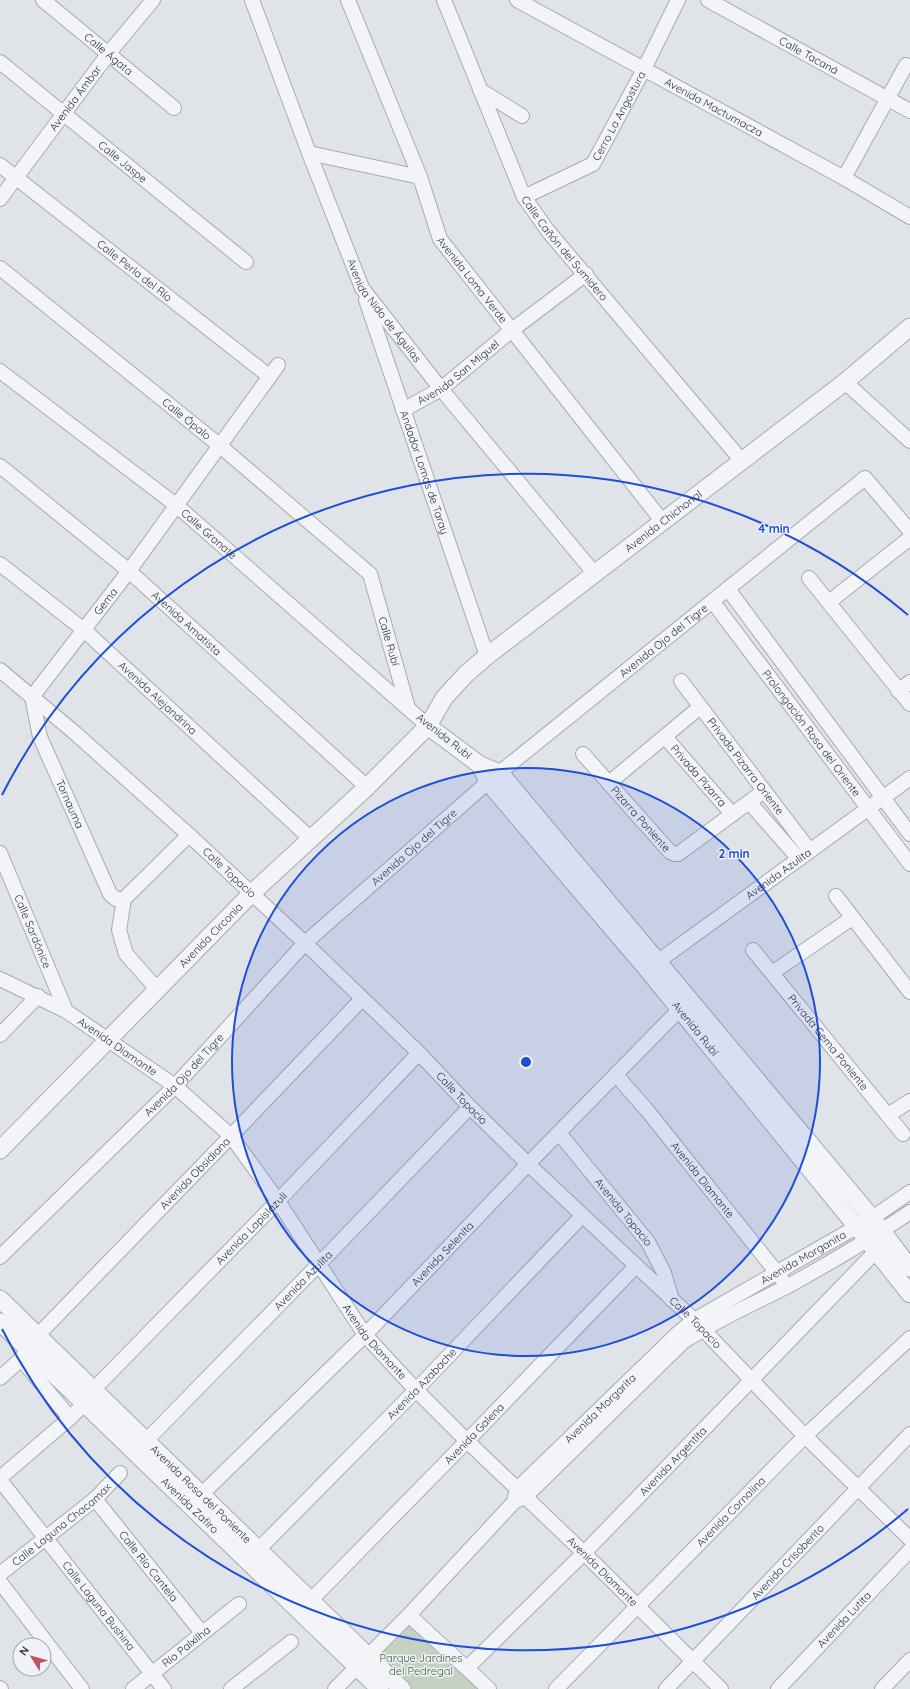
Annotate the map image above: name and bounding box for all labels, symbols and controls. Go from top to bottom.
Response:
street label: Calle Ágata [81,30,136,78]
street label: Calle Tacaná [777,33,841,77]
street label: Avenida Ámbar [46,62,105,134]
street label: Cerro La Angostura [589,69,649,163]
street label: Avenida Mactumacza [662,75,765,139]
street label: Calle Jaspe [95,138,150,186]
street label: Calle Cañón del Sumidero [518,193,611,304]
street label: Avenida Loma Verde [434,234,510,326]
street label: Calle Perla del Río [94,237,175,305]
street label: Avenida Nido de Águilas [344,257,424,365]
street label: Avenida San Miguel [415,337,502,408]
street label: Calle Ópalo [159,395,214,443]
street label: Andador Lomas de Taray [397,409,452,536]
street label: Avenida Chichonal [622,487,705,555]
street label: Calle Granate [178,506,240,562]
text: 4 min [758,521,790,536]
street label: Gema [91,585,120,618]
street label: Avenida Amatista [149,588,224,658]
street label: Avenida Ojo del Tigre [616,601,710,680]
street label: Calle Rubí [375,615,403,668]
street label: Avenida Alejandrina [115,658,200,738]
street label: Prolongación Rosa del Oriente [759,667,864,799]
street label: Avenida Rubí [414,710,475,762]
street label: Privada Pizarra Oriente [704,715,787,818]
street label: Privada Pizarra [668,741,729,809]
street label: Tornauma [53,777,87,831]
street label: Pizarra Poniente [608,783,674,855]
street label: Avenida Ojo del Tigre [368,806,460,889]
street label: Calle Topacio [200,844,259,901]
street label: Avenida Azulita [743,845,814,902]
text: 2 min [718,846,750,861]
street label: Calle Sardónice [11,892,54,971]
street label: Avenida Circonia [176,900,246,970]
street label: Privada Gema Poniente [785,991,872,1093]
street label: Avenida Rubí [669,998,722,1059]
street label: Avenida Diamante [75,1014,160,1079]
street label: Avenida Ojo del Tigre [141,1030,227,1119]
centre of rings [519,1055,533,1069]
street label: Calle Topacio [433,1069,491,1128]
street label: Avenida Obsidiana [157,1134,233,1212]
street label: Avenida Diamante [668,1139,737,1221]
street label: Avenida Topacio [592,1175,656,1249]
street label: Avenida Lapislázuli [213,1189,290,1268]
street label: Avenida Selenita [408,1218,477,1289]
street label: Avenida Morganita [758,1227,849,1287]
street label: Avenida Azulita [271,1248,335,1313]
street label: Calle Topacio [666,1293,725,1352]
street label: Avenida Diamante [340,1301,410,1382]
street label: Avenida Azabache [384,1345,460,1422]
street label: Avenida Morgarita [561,1371,639,1446]
street label: Avenida Galena [441,1400,507,1467]
street label: Avenida Argentita [636,1424,710,1499]
street label: Avenida Rosa del Poniente [147,1442,254,1546]
street label: Avenida Zafiro [158,1474,222,1537]
street label: Avenida Cornalina [693,1474,768,1550]
street label: Calle Laguna Chacamax [9,1480,114,1569]
street label: Avenida Crisoberito [748,1521,827,1603]
street label: Calle Río Cantela [116,1528,181,1604]
street label: Avenida Diamante [564,1534,641,1609]
street label: Calle Laguna Bushina [59,1558,138,1653]
street label: Avenida Lutita [814,1588,874,1650]
street label: Río Palxilha [159,1623,213,1670]
north arrow [12,1637,52,1677]
text: N [16,1644,32,1658]
park label: Parque Jardines del Pedregal [379,1651,463,1678]

